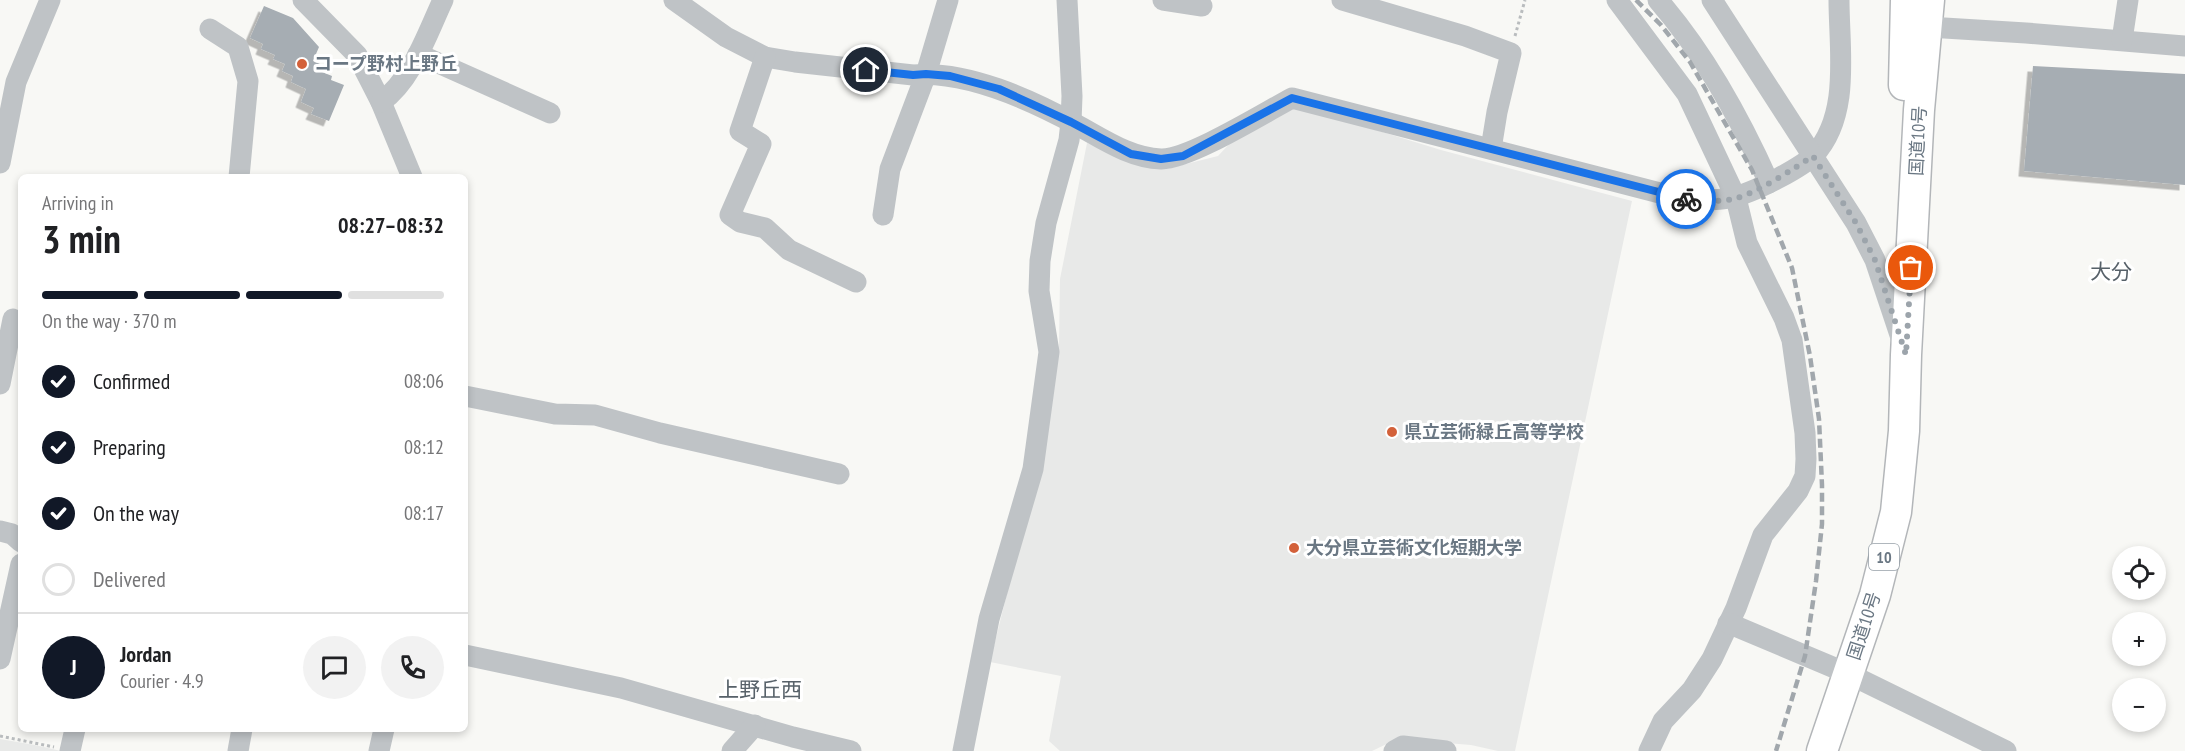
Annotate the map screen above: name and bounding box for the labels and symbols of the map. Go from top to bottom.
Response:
pin [840,44,891,95]
place label: コープ野村上野丘 [314,52,457,75]
marker: コープ野村上野丘 [295,57,309,71]
street label: 国道10号 [1904,105,1931,177]
courier [1656,169,1716,229]
pin [1885,242,1936,293]
district label: 大分 [2090,258,2132,285]
place label: 県立芸術緑丘高等学校 [1404,420,1584,443]
marker: 県立芸術緑丘高等学校 [1385,425,1399,439]
place label: 大分県立芸術文化短期大学 [1306,536,1522,559]
marker: 大分県立芸術文化短期大学 [1287,541,1301,555]
road number: 10 [1869,544,1899,570]
street label: 国道10号 [1842,589,1885,663]
district label: 上野丘西 [718,676,802,703]

